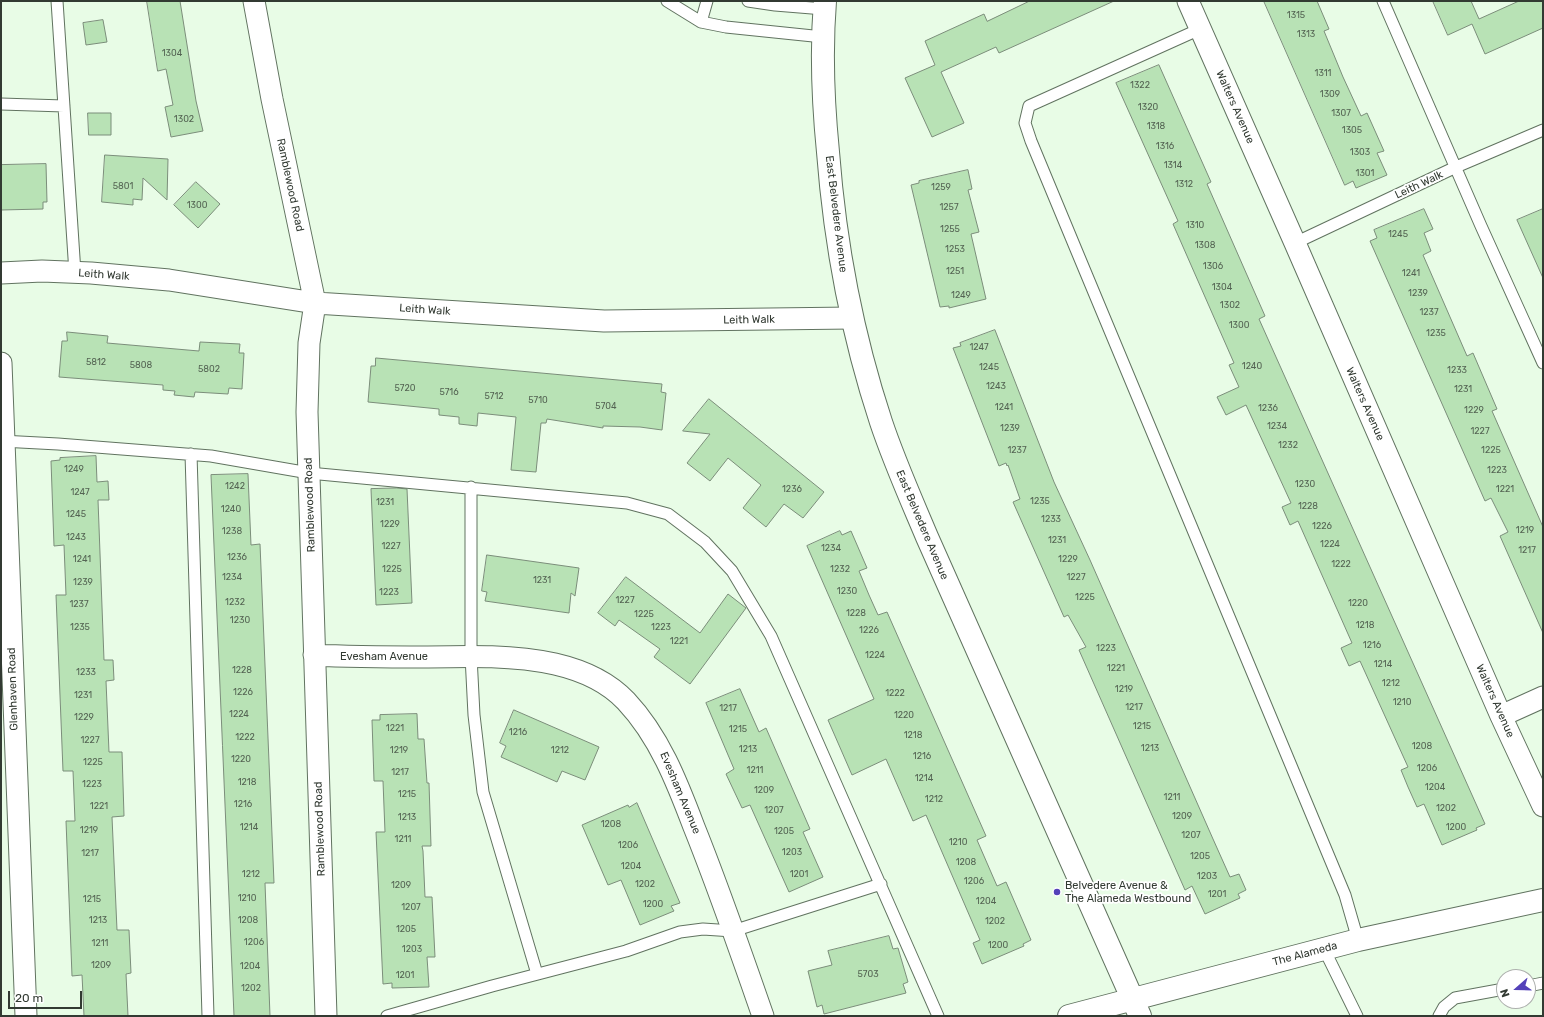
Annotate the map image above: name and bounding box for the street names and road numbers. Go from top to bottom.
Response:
street label: Walters Avenue [1213,68,1257,146]
street label: Ramblewood Road [274,137,306,233]
street label: East Belvedere Avenue [822,155,850,273]
street label: Leith Walk [1393,168,1445,202]
street label: Leith Walk [78,267,130,283]
street label: Leith Walk [399,302,451,318]
street label: Leith Walk [723,313,775,327]
street label: Walters Avenue [1343,365,1387,443]
street label: Ramblewood Road [302,457,318,553]
street label: East Belvedere Avenue [893,468,951,582]
street label: Glenhaven Road [5,647,21,731]
street label: Evesham Avenue [340,650,428,664]
street label: Walters Avenue [1473,662,1517,740]
street label: Evesham Avenue [657,750,703,836]
street label: Ramblewood Road [312,781,328,877]
street label: The Alameda [1271,939,1339,969]

